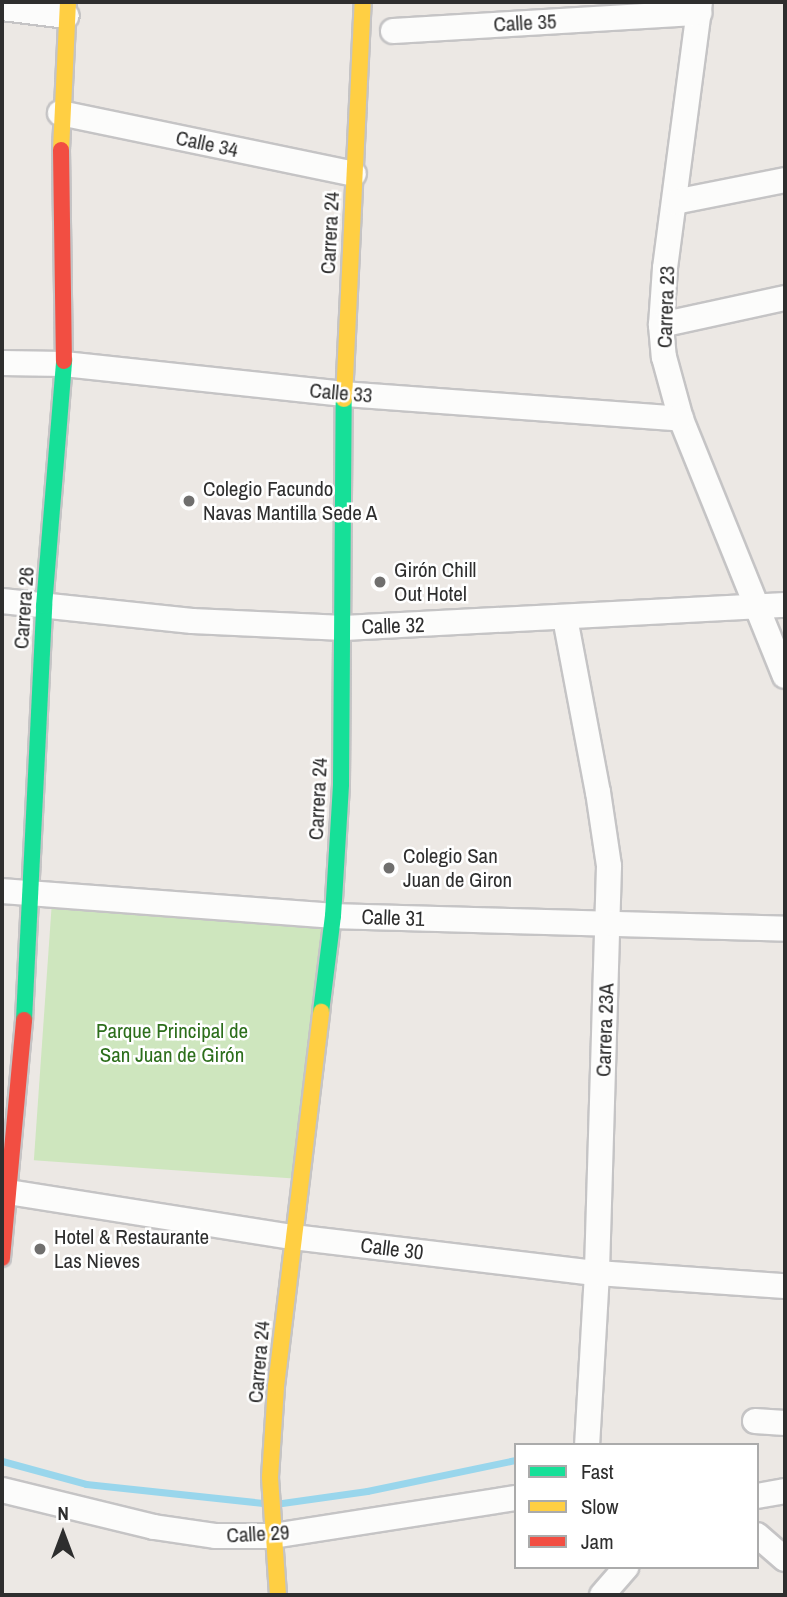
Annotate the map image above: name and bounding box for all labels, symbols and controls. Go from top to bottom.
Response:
street label: Calle 35 [493,9,557,37]
street label: Calle 34 [173,125,241,163]
street label: Carrera 24 [315,191,345,275]
street label: Carrera 23 [652,265,680,349]
street label: Calle 33 [308,378,374,408]
place label: Colegio Facundo Navas Mantilla Sede A [203,476,378,526]
marker: Colegio Facundo Navas Mantilla Sede A [181,493,197,509]
place label: Girón Chill Out Hotel [394,557,476,607]
street label: Carrera 26 [9,566,39,650]
marker: Girón Chill Out Hotel [372,574,388,590]
street label: Calle 32 [361,612,425,640]
street label: Carrera 24 [303,757,333,841]
place label: Colegio San Juan de Giron [403,843,512,893]
marker: Colegio San Juan de Giron [381,860,397,876]
street label: Calle 31 [361,904,425,932]
street label: Carrera 23A [591,983,619,1077]
park label: Parque Principal de San Juan de Girón [96,1018,248,1068]
place label: Hotel & Restaurante Las Nieves [54,1224,209,1274]
street label: Calle 30 [359,1233,425,1265]
marker: Hotel & Restaurante Las Nieves [32,1241,48,1257]
street label: Carrera 24 [243,1320,275,1404]
legend [514,1443,759,1569]
text: Fast [581,1457,614,1486]
text: Slow [581,1492,618,1521]
north arrow [28,1499,98,1569]
text: N [57,1500,69,1526]
street label: Calle 29 [226,1520,290,1548]
text: Jam [581,1527,614,1556]

